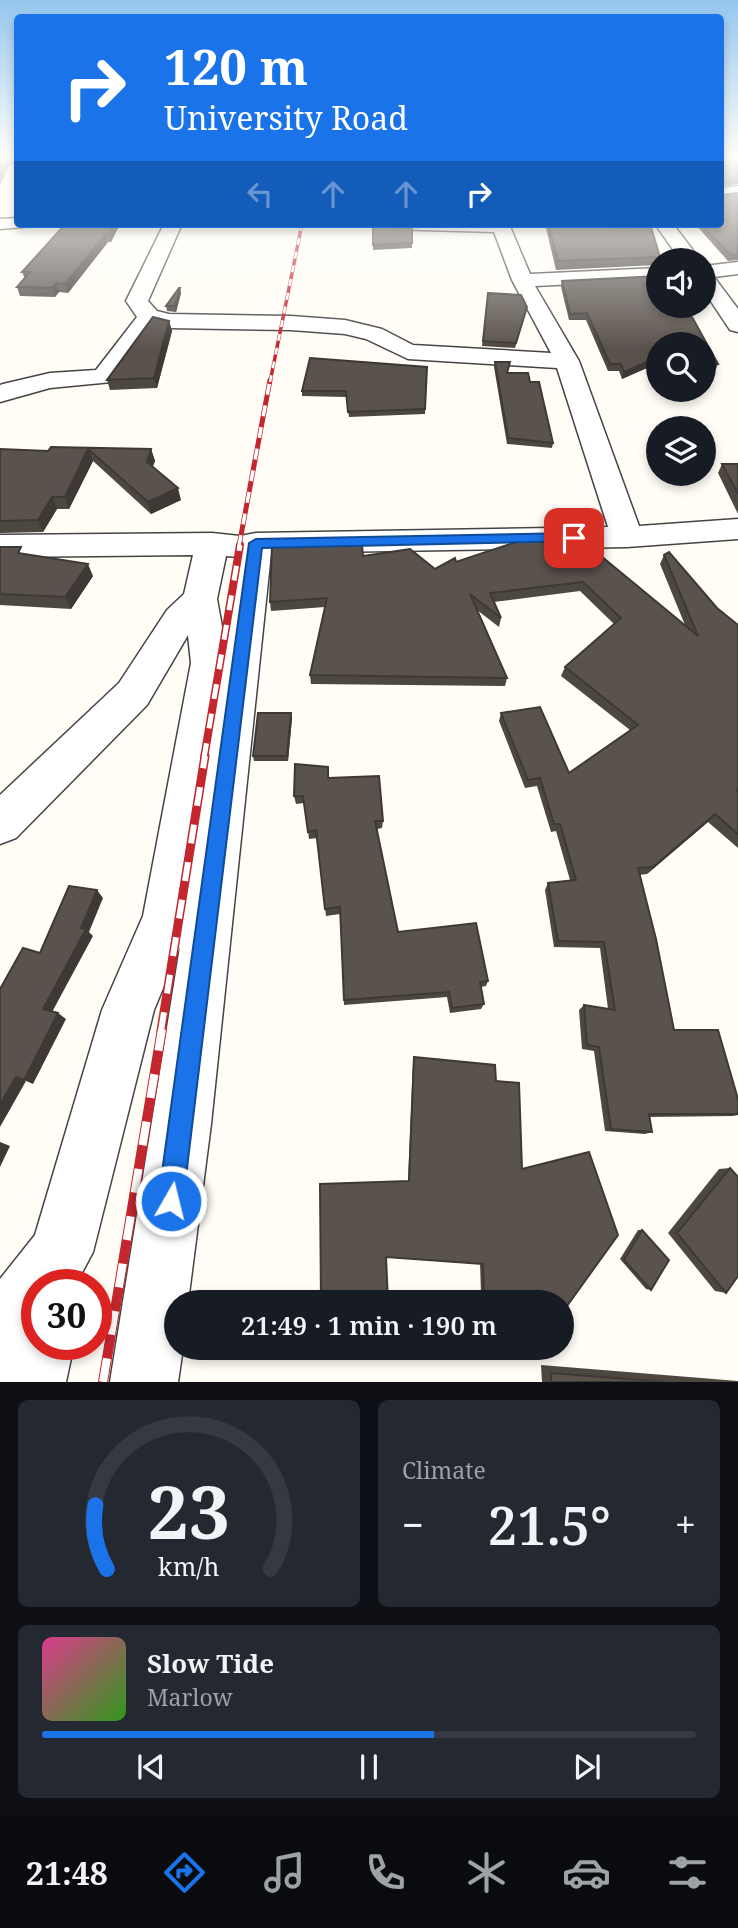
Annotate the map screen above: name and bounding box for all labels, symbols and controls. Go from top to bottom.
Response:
text: 120 m [164,33,308,99]
icon: right [49,42,140,133]
text: University Road [164,96,408,139]
icon: left [241,175,279,213]
icon: ahead [314,175,352,213]
icon: ahead [387,175,425,213]
icon: right [460,175,498,213]
map controls [646,248,716,486]
button: sound [646,248,716,318]
button: search [646,332,716,402]
button: layers [646,416,716,486]
pin [544,508,604,568]
icon: arrive [555,519,593,557]
position arrow [134,1164,208,1238]
speed limit sign: 30 [21,1269,112,1360]
text: 21:49 · 1 min · 190 m [241,1307,497,1343]
text: Climate [402,1454,486,1486]
text: 23 [148,1462,230,1561]
text: 21.5° [488,1489,611,1560]
text: − [402,1498,424,1550]
text: + [675,1498,696,1550]
text: km/h [158,1549,220,1583]
text: Slow Tide [147,1645,274,1681]
text: Marlow [147,1681,233,1713]
icon: previous [132,1748,170,1786]
icon: pause [350,1748,388,1786]
icon: next [568,1748,606,1786]
icon: directions [160,1848,209,1897]
icon: music [260,1848,309,1897]
icon: phone [361,1848,410,1897]
icon: climate [462,1848,511,1897]
icon: car [562,1848,611,1897]
icon: filters [663,1848,712,1897]
text: 21:48 [26,1851,108,1894]

